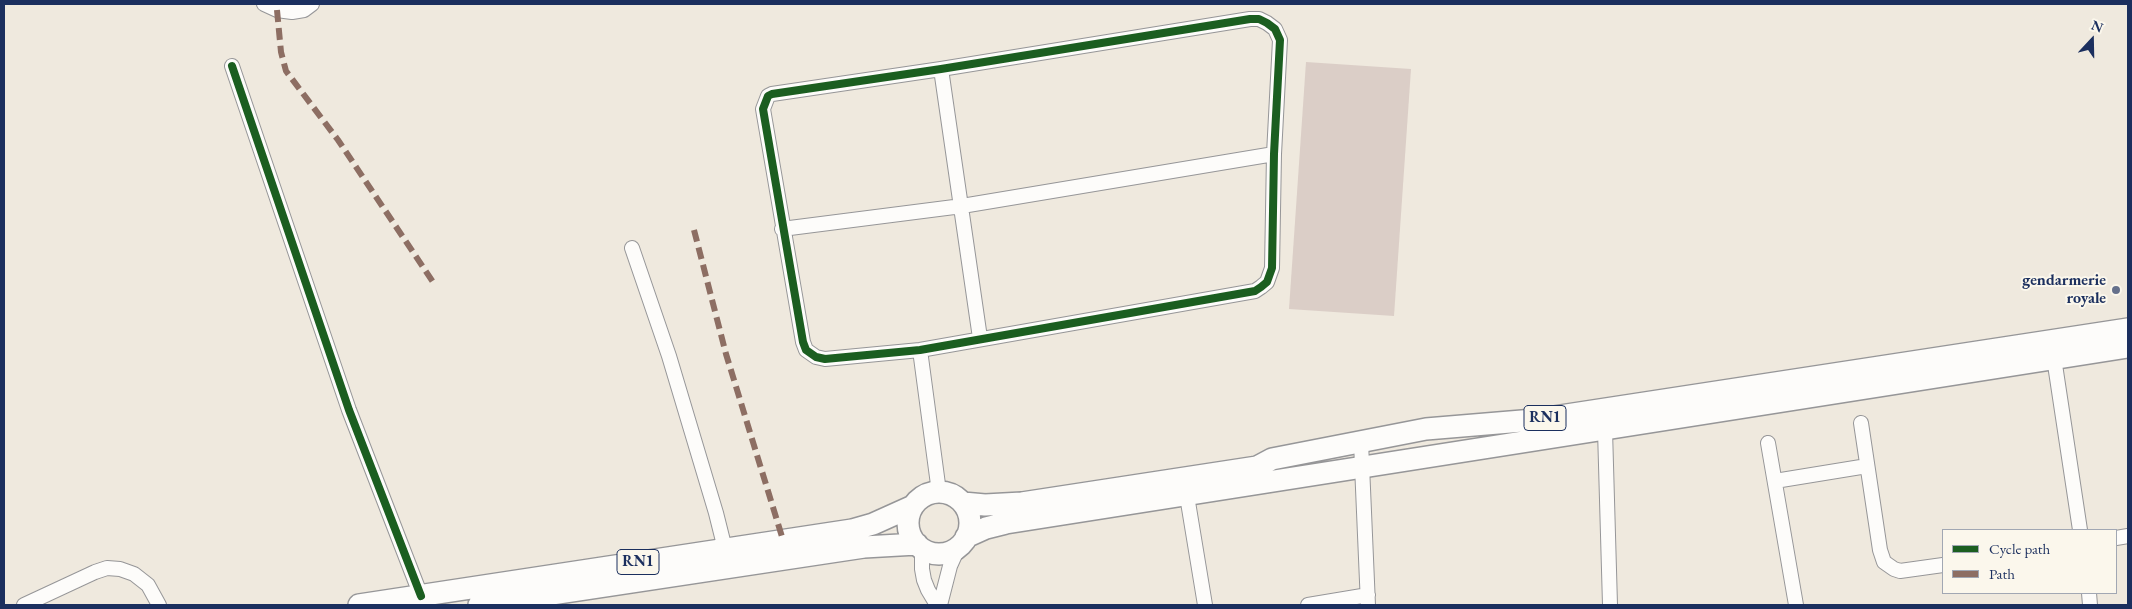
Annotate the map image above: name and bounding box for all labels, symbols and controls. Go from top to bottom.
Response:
north arrow [2067,15,2117,65]
text: N [2089,16,2106,36]
place label: gendarmerie royale [2022,271,2106,309]
marker: gendarmerie royale [2110,284,2122,296]
road number: RN1 [1524,406,1566,430]
legend [1942,529,2117,594]
text: Cycle path [1989,539,2050,558]
road number: RN1 [617,550,659,574]
text: Path [1989,564,2015,583]

